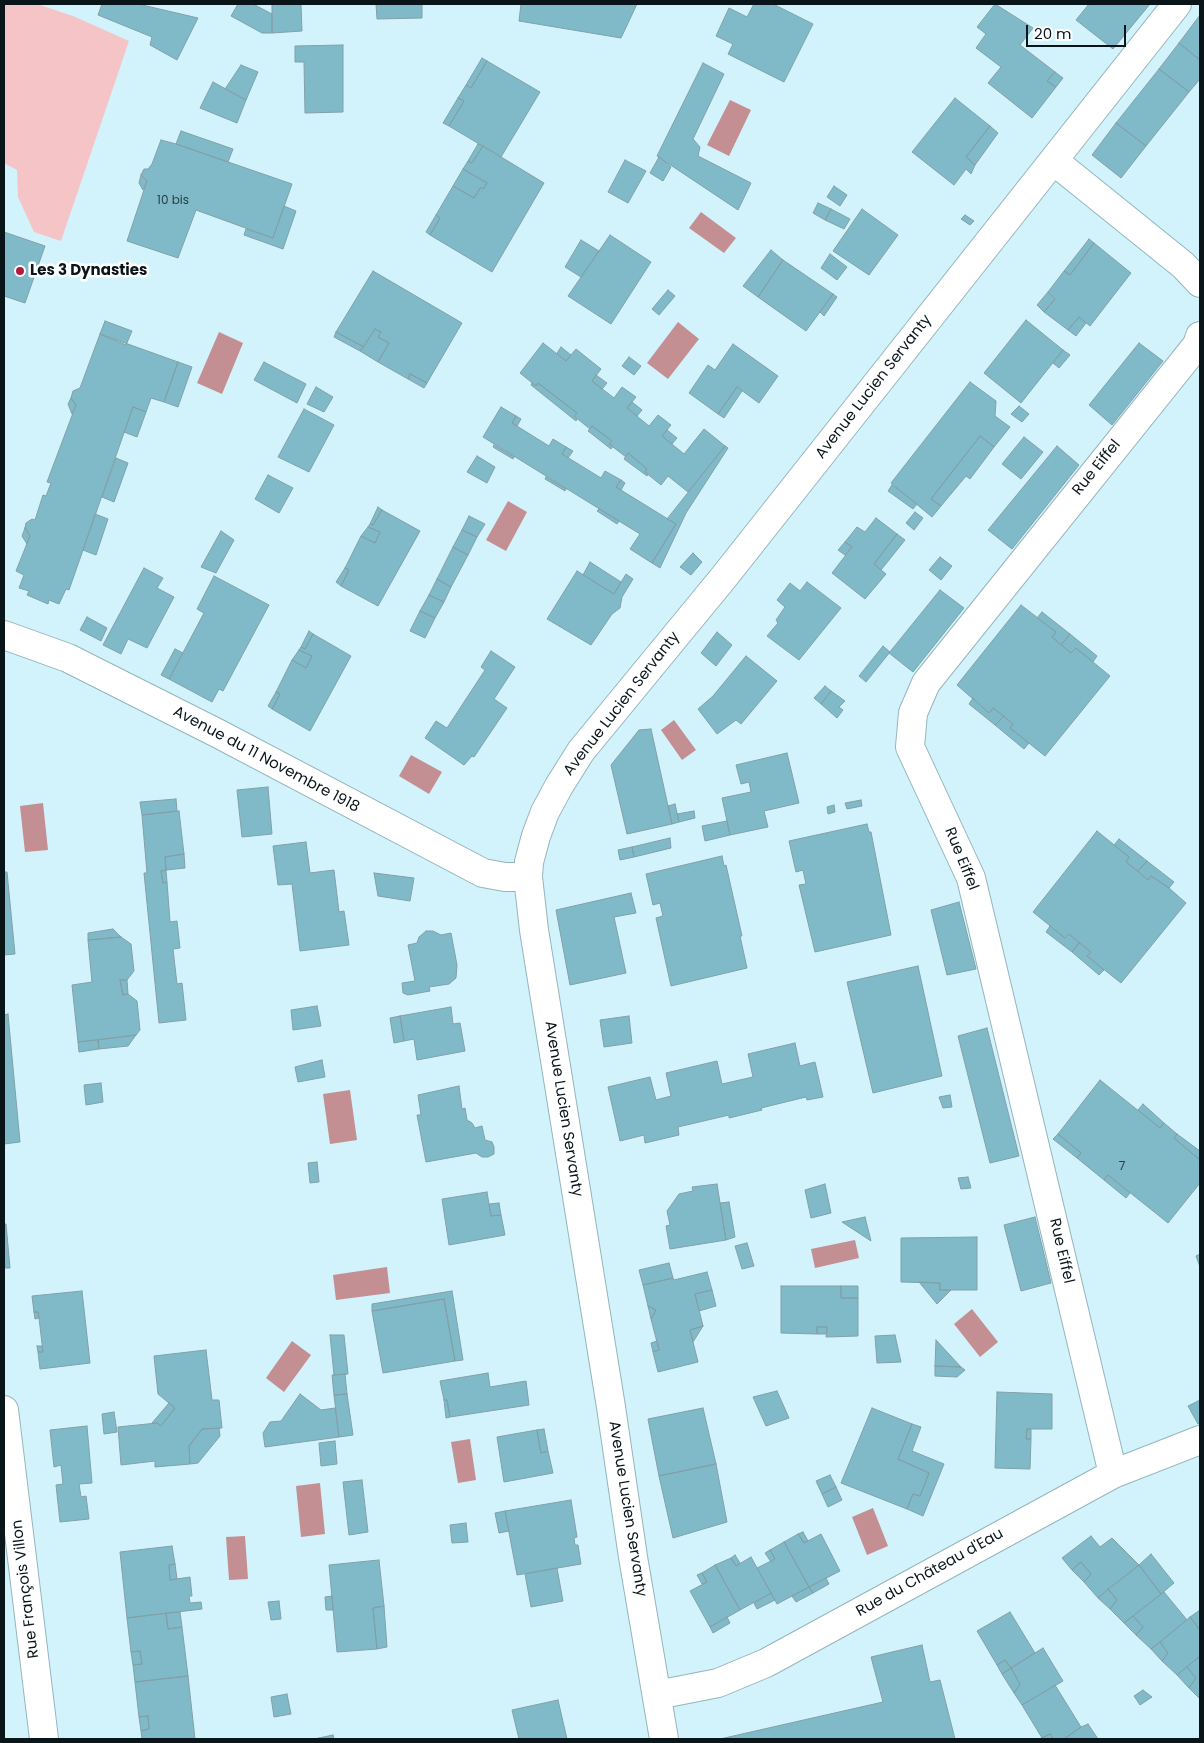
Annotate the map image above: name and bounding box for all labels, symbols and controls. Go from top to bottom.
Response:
scale bar [1029,15,1129,47]
text: 20 m [1034,23,1072,44]
house number: 10 bis [157,194,189,208]
place label: Les 3 Dynasties [30,262,147,280]
marker: Les 3 Dynasties [14,265,26,277]
street label: Avenue Lucien Servanty [812,311,936,463]
street label: Rue Eiffel [1069,437,1125,499]
street label: Avenue Lucien Servanty [560,628,684,780]
street label: Avenue du 11 Novembre 1918 [170,703,362,817]
street label: Rue Eiffel [940,825,982,893]
street label: Avenue Lucien Servanty [540,1020,586,1198]
house number: 7 [1119,1160,1125,1174]
street label: Rue Eiffel [1045,1217,1077,1285]
street label: Avenue Lucien Servanty [604,1420,650,1598]
street label: Rue François Villon [9,1519,43,1659]
street label: Rue du Château d'Eau [853,1525,1007,1621]

